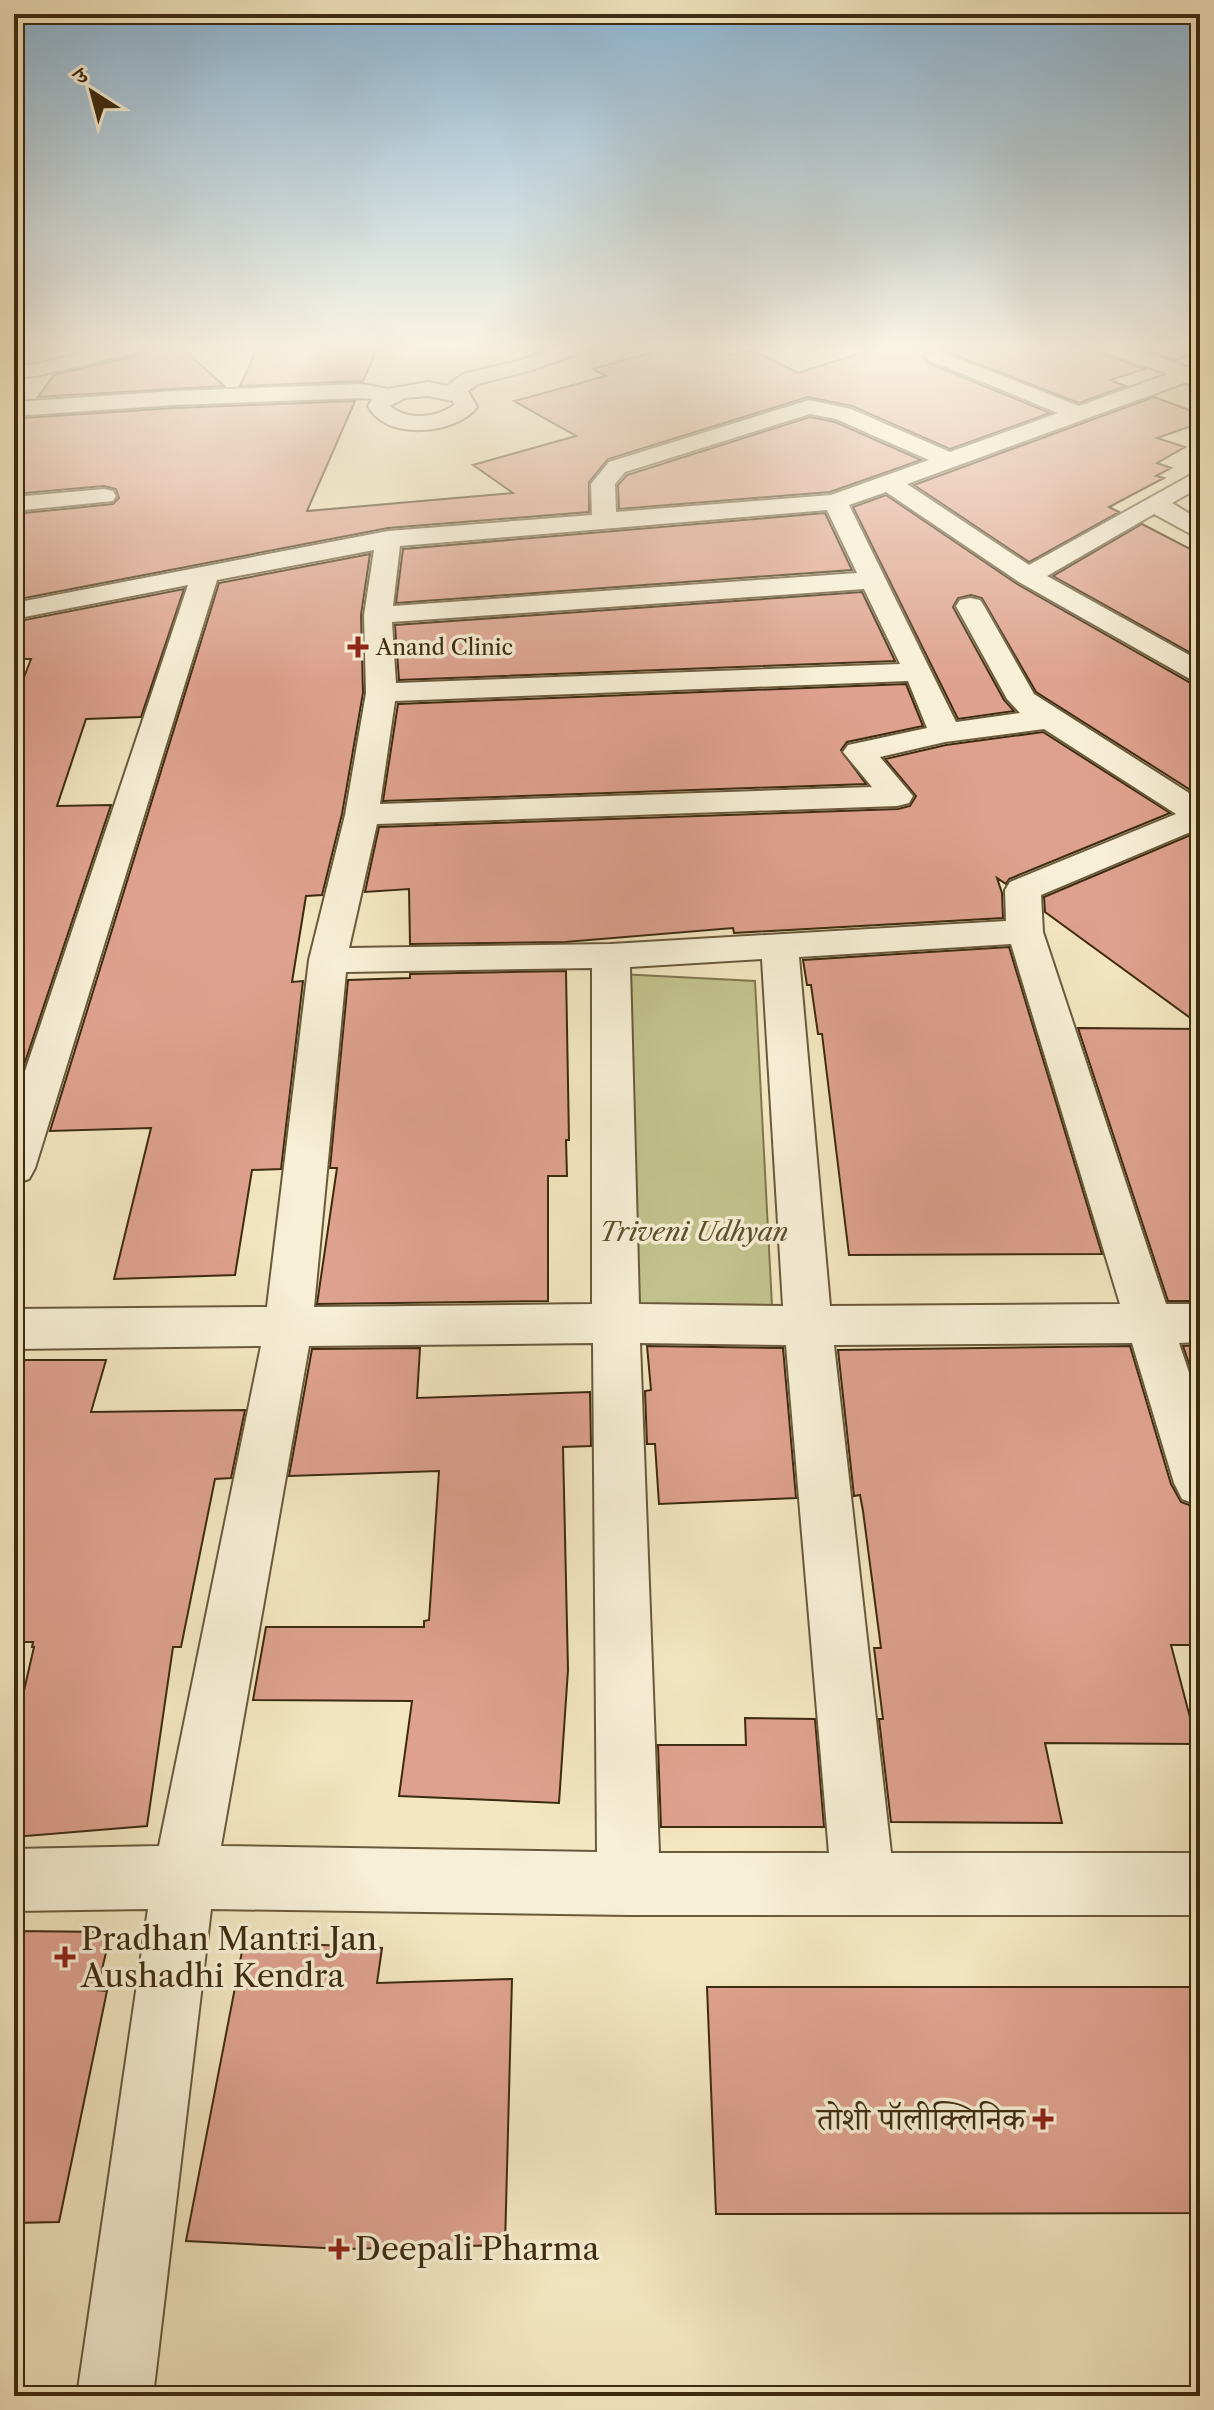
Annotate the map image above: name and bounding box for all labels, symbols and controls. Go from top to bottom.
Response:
north arrow [52,52,132,132]
text: उ [66,61,94,92]
place label: Anand Clinic [375,634,513,661]
marker: Anand Clinic [347,636,369,658]
park label: Triveni Udhyan [599,1216,789,1248]
place label: Pradhan Mantri Jan Aushadhi Kendra [80,1919,377,1995]
marker: Pradhan Mantri Jan Aushadhi Kendra [56,1948,74,1966]
place label: तोशी पॉलीक्लिनिक [815,2099,1027,2138]
marker: तोशी पॉलीक्लिनिक [1032,2108,1054,2130]
place label: Deepali Pharma [355,2229,599,2268]
marker: Deepali Pharma [330,2240,348,2258]

